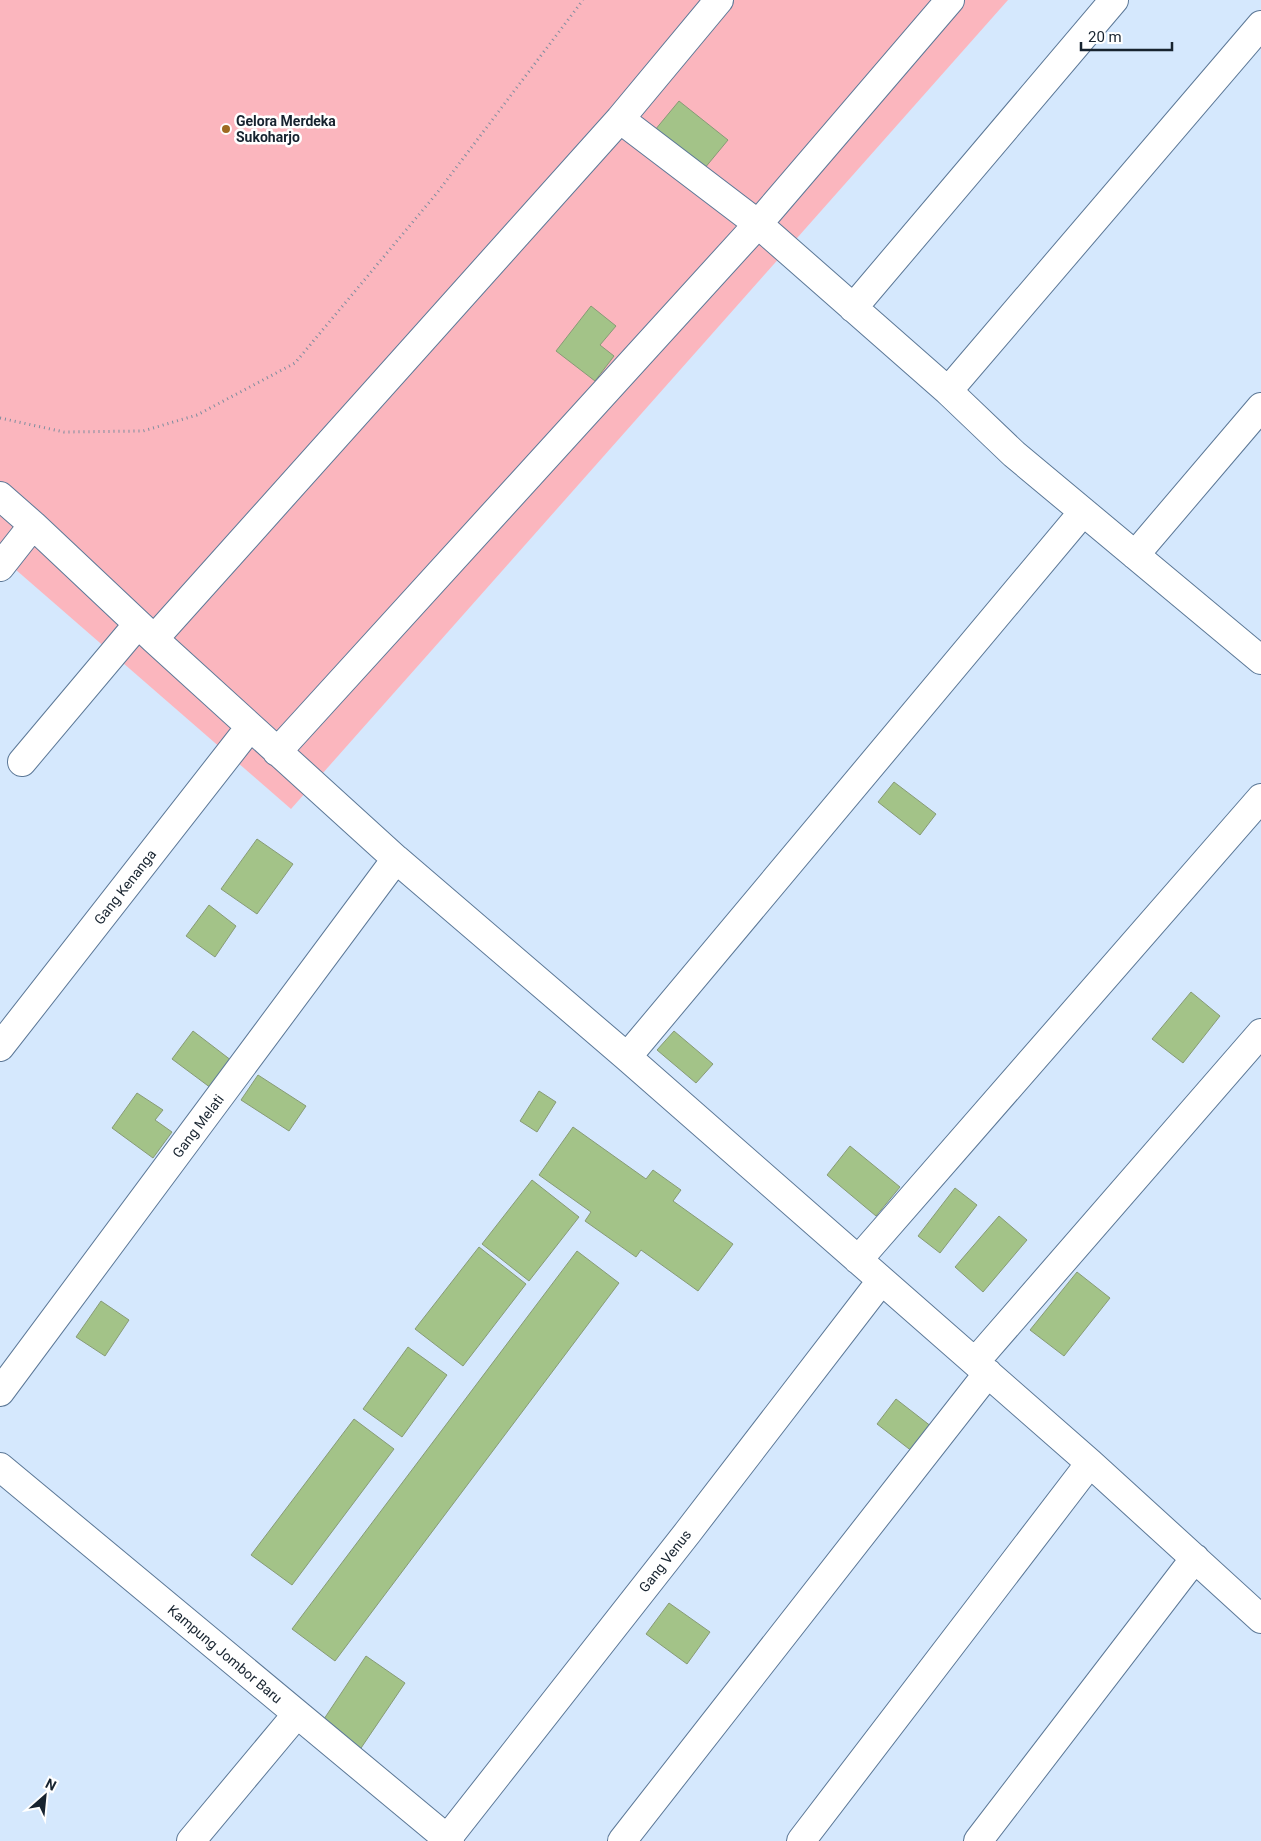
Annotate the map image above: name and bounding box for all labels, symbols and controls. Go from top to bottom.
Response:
scale bar [1081,20,1172,52]
text: 20 m [1088,28,1122,46]
place label: Gelora Merdeka Sukoharjo [236,113,336,145]
marker: Gelora Merdeka Sukoharjo [220,123,232,135]
street label: Gang Kenanga [91,846,159,928]
street label: Gang Melati [169,1091,227,1161]
street label: Gang Venus [636,1527,694,1595]
street label: Kampung Jombor Baru [165,1602,285,1706]
north arrow [20,1771,70,1821]
text: N [43,1775,59,1794]

